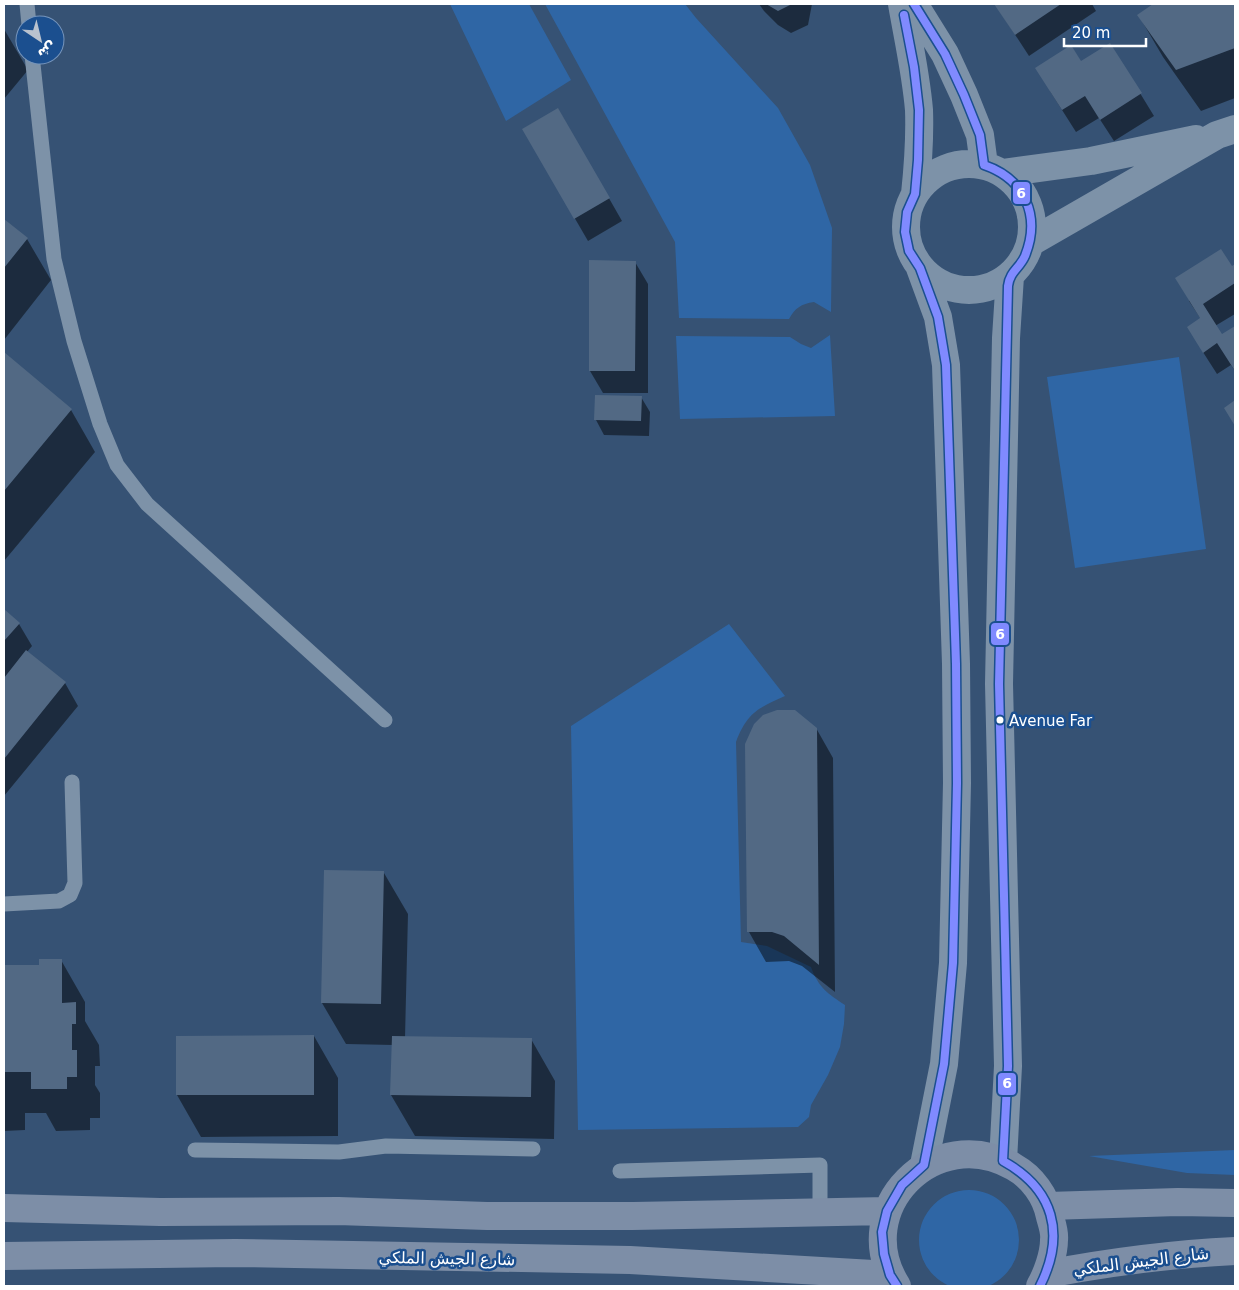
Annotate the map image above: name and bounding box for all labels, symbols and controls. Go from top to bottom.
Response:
north arrow [15,15,65,65]
scale bar [1064,15,1146,47]
text: 20 m [1072,24,1110,42]
text: ش [35,39,60,63]
line badge: 6 [1012,181,1031,205]
text: 6 [1016,185,1026,201]
line badge: 6 [990,622,1010,646]
text: 6 [995,626,1005,642]
place label: Avenue Far [1009,712,1093,730]
marker: Avenue Far [995,715,1005,725]
line badge: 6 [997,1072,1017,1096]
text: 6 [1002,1075,1012,1091]
street label: شارع الجيش الملكي [1072,1244,1210,1280]
street label: شارع الجيش الملكي [378,1248,515,1270]

